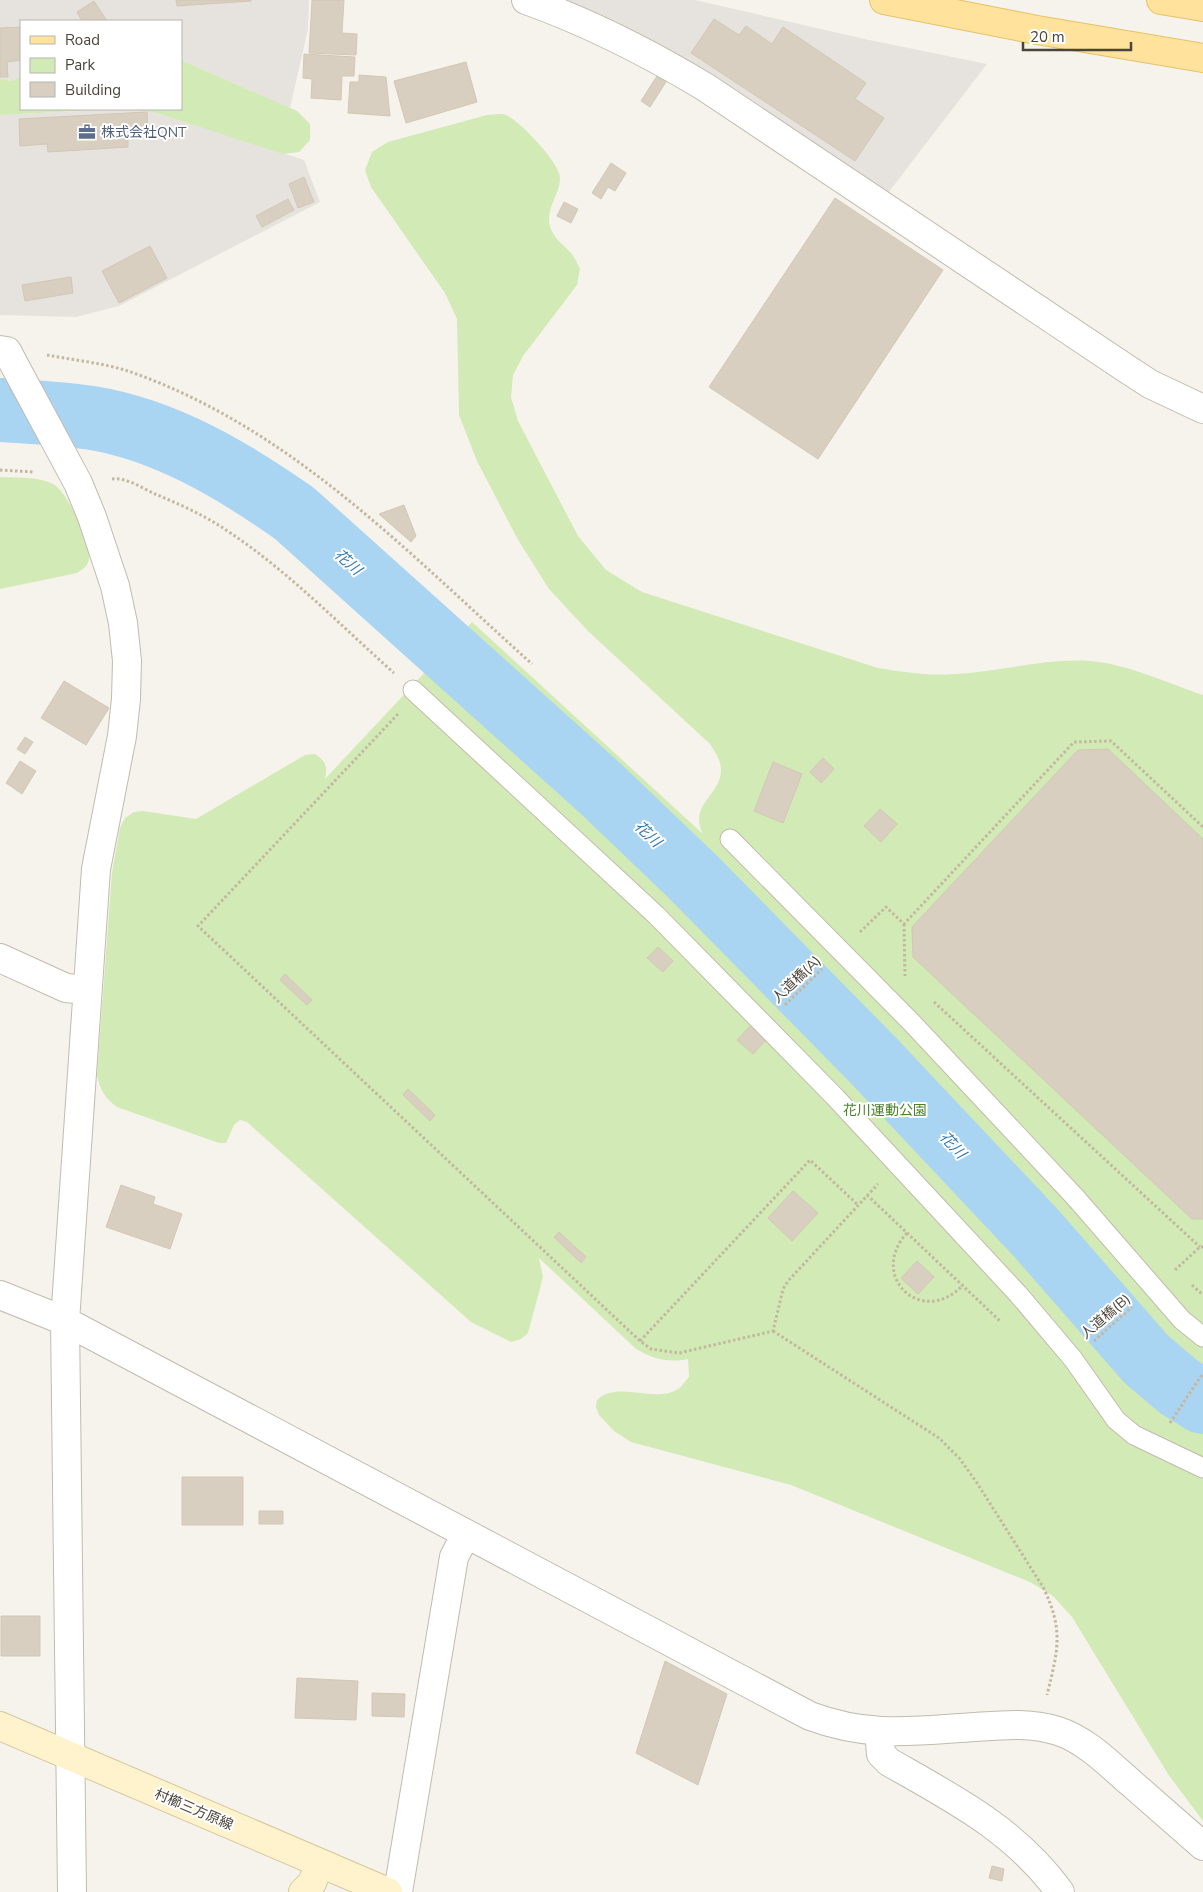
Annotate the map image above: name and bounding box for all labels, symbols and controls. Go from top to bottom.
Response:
legend [20,20,182,110]
scale bar [1023,20,1130,52]
text: 20 m [1030,27,1065,47]
text: Road [65,30,100,50]
text: Park [65,55,95,75]
text: Building [65,80,121,100]
office icon: 株式会社QNT [77,122,97,142]
place label: 株式会社QNT [101,123,187,142]
water label: 花川 [330,545,367,581]
water label: 花川 [630,816,667,853]
street label: 人道橋(A) [768,951,825,1007]
park label: 花川運動公園 [843,1101,927,1120]
water label: 花川 [935,1127,972,1164]
street label: 人道橋(B) [1076,1289,1134,1343]
street label: 村櫛三方原線 [151,1784,236,1835]

